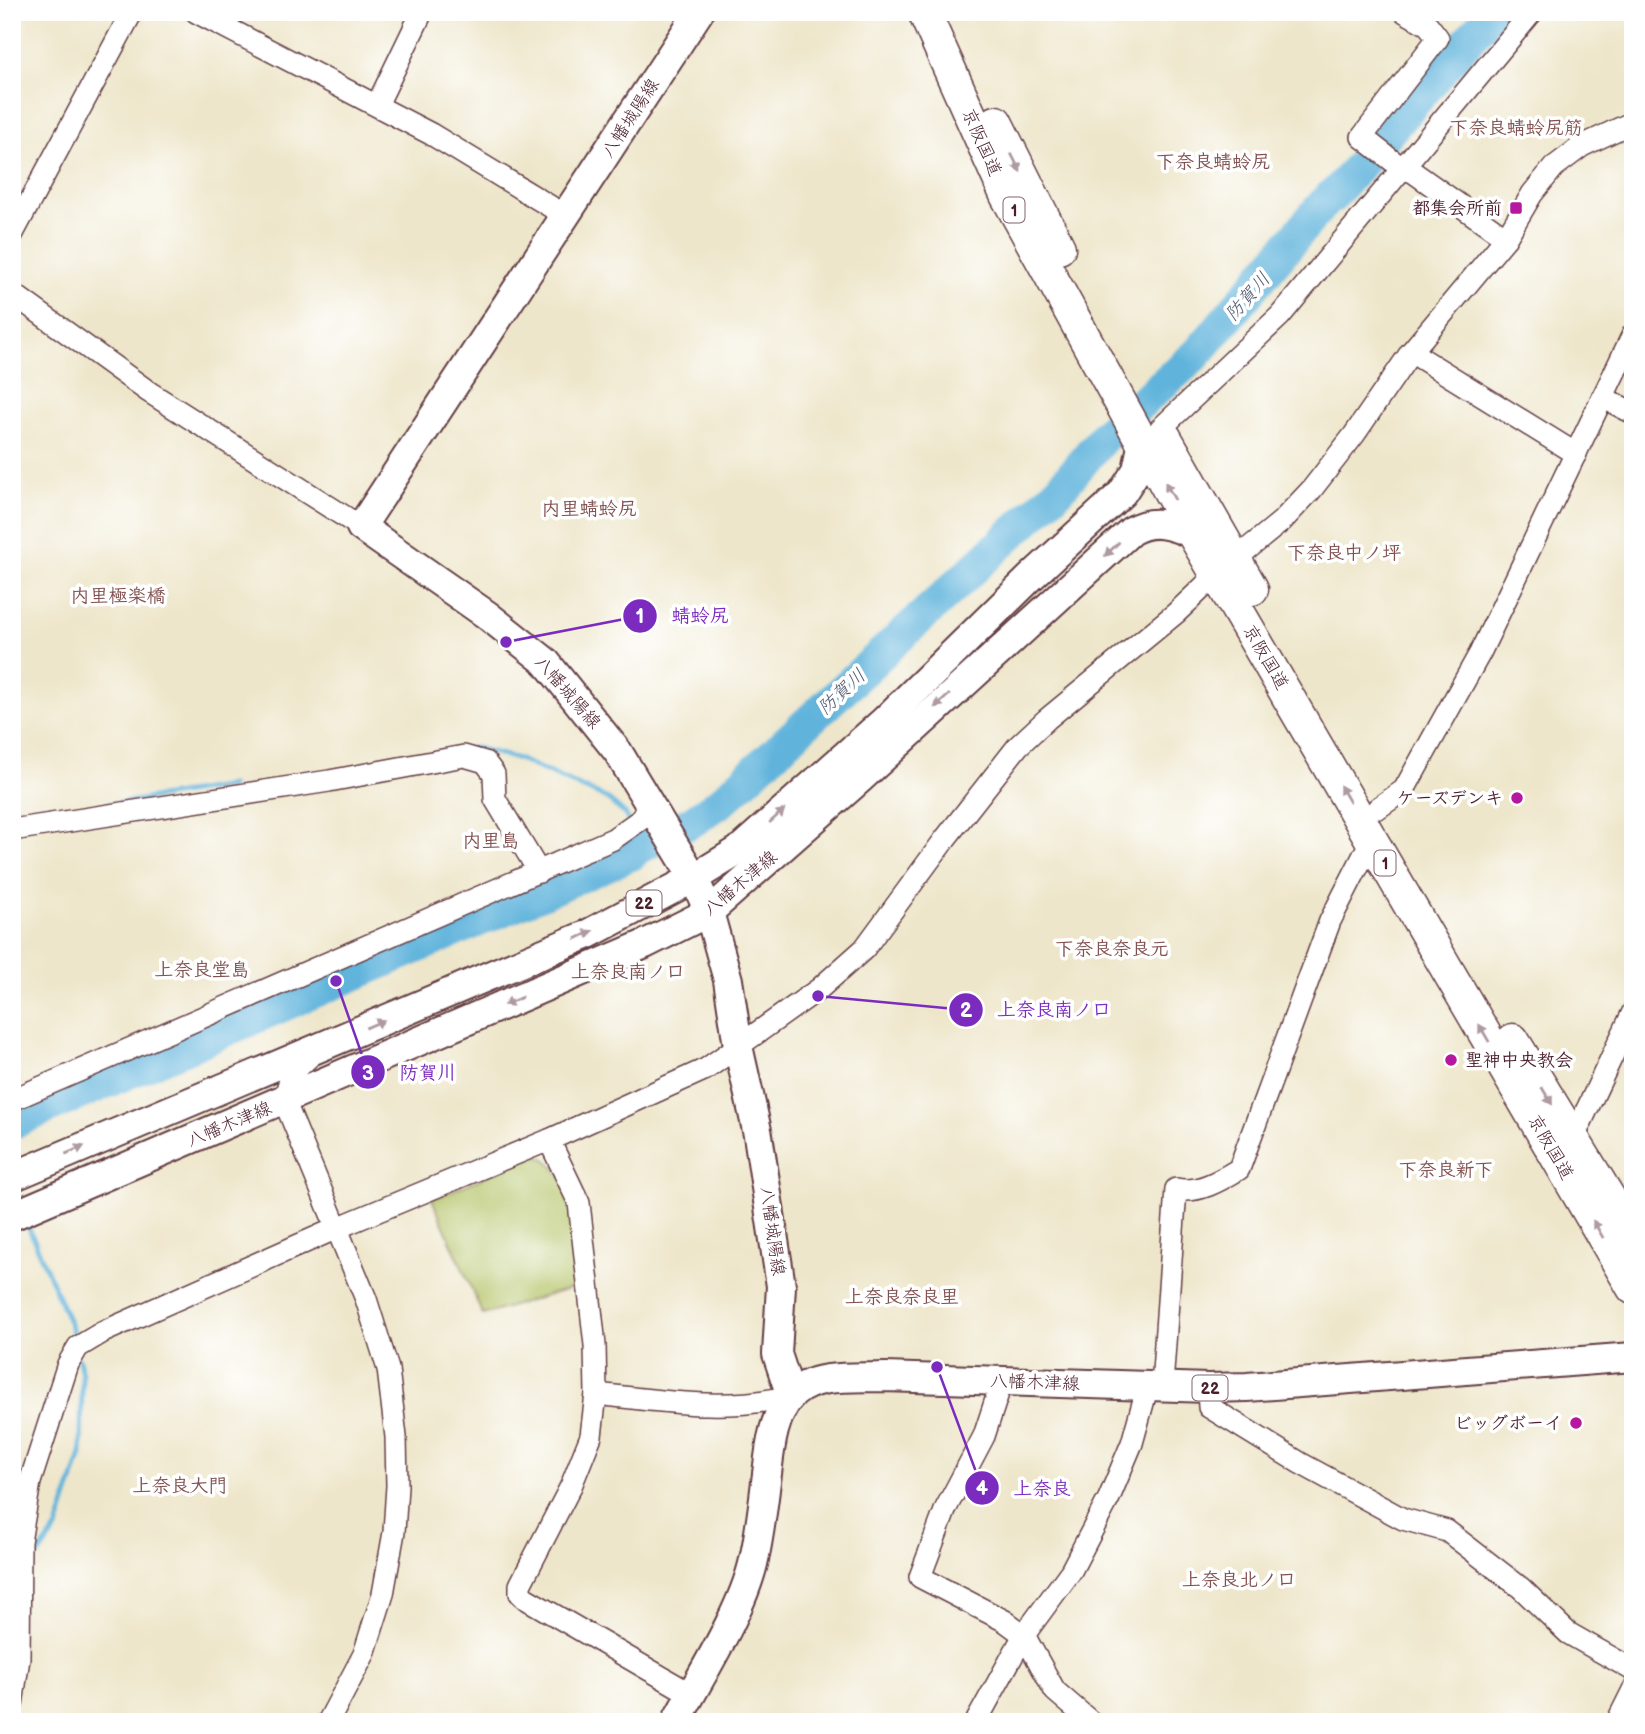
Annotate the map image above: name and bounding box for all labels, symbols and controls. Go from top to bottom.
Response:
street label: 八幡城陽線 [597,75,664,162]
street label: 京阪国道 [957,105,1006,179]
district label: 下奈良蜻蛉尻筋 [1449,117,1583,140]
district label: 下奈良蜻蛉尻 [1156,151,1270,174]
one-way arrow [1011,153,1022,173]
road number: 1 [1004,198,1024,222]
place label: 都集会所前 [1412,198,1502,219]
marker: 都集会所前 [1508,200,1524,216]
water label: 防賀川 [1221,268,1276,326]
one-way arrow [1164,481,1176,500]
district label: 内里蜻蛉尻 [541,498,637,521]
one-way arrow [1104,541,1121,557]
district label: 下奈良中ノ坪 [1287,542,1401,565]
district label: 内里極楽橋 [70,585,166,608]
callout: 蜻蛉尻 [622,596,742,636]
text: 1 [636,604,644,629]
text: 蜻蛉尻 [671,605,729,628]
street label: 京阪国道 [1238,621,1293,694]
street label: 八幡城陽線 [530,651,605,733]
water label: 防賀川 [813,664,871,720]
one-way arrow [933,693,951,709]
one-way arrow [1339,784,1351,803]
place label: ケーズデンキ [1396,788,1503,809]
marker: ケーズデンキ [1509,790,1525,806]
one-way arrow [768,808,786,824]
district label: 内里島 [462,830,520,853]
street label: 八幡木津線 [699,846,782,920]
road number: 1 [1374,850,1396,876]
road number: 22 [626,890,662,916]
one-way arrow [574,929,594,941]
district label: 下奈良奈良元 [1055,938,1169,961]
district label: 上奈良堂島 [154,959,250,982]
district label: 上奈良南ノ口 [571,961,685,984]
callout: 上奈良南ノ口 [948,990,1125,1030]
one-way arrow [503,996,524,1007]
text: 2 [960,998,973,1023]
text: 上奈良南ノ口 [997,999,1111,1022]
one-way arrow [365,1018,386,1029]
one-way arrow [1478,1023,1490,1042]
place label: 聖神中央教会 [1465,1050,1573,1071]
callout: 防賀川 [351,1052,471,1092]
marker: 聖神中央教会 [1443,1052,1459,1068]
text: 3 [362,1061,374,1086]
text: 防賀川 [399,1062,457,1085]
one-way arrow [1541,1087,1553,1106]
street label: 八幡木津線 [184,1097,275,1152]
street label: 京阪国道 [1523,1111,1578,1184]
one-way arrow [65,1145,86,1156]
district label: 下奈良新下 [1398,1159,1494,1182]
street label: 八幡城陽線 [756,1185,789,1277]
one-way arrow [1592,1220,1605,1239]
district label: 上奈良奈良里 [845,1286,959,1309]
street label: 八幡木津線 [990,1370,1080,1395]
road number: 22 [1192,1376,1228,1400]
place label: ビッグボーイ [1454,1413,1562,1434]
marker: ビッグボーイ [1568,1415,1584,1431]
callout: 上奈良 [965,1468,1085,1508]
district label: 上奈良大門 [132,1475,228,1498]
text: 4 [976,1476,989,1501]
text: 上奈良 [1013,1478,1071,1501]
district label: 上奈良北ノ口 [1182,1569,1296,1592]

